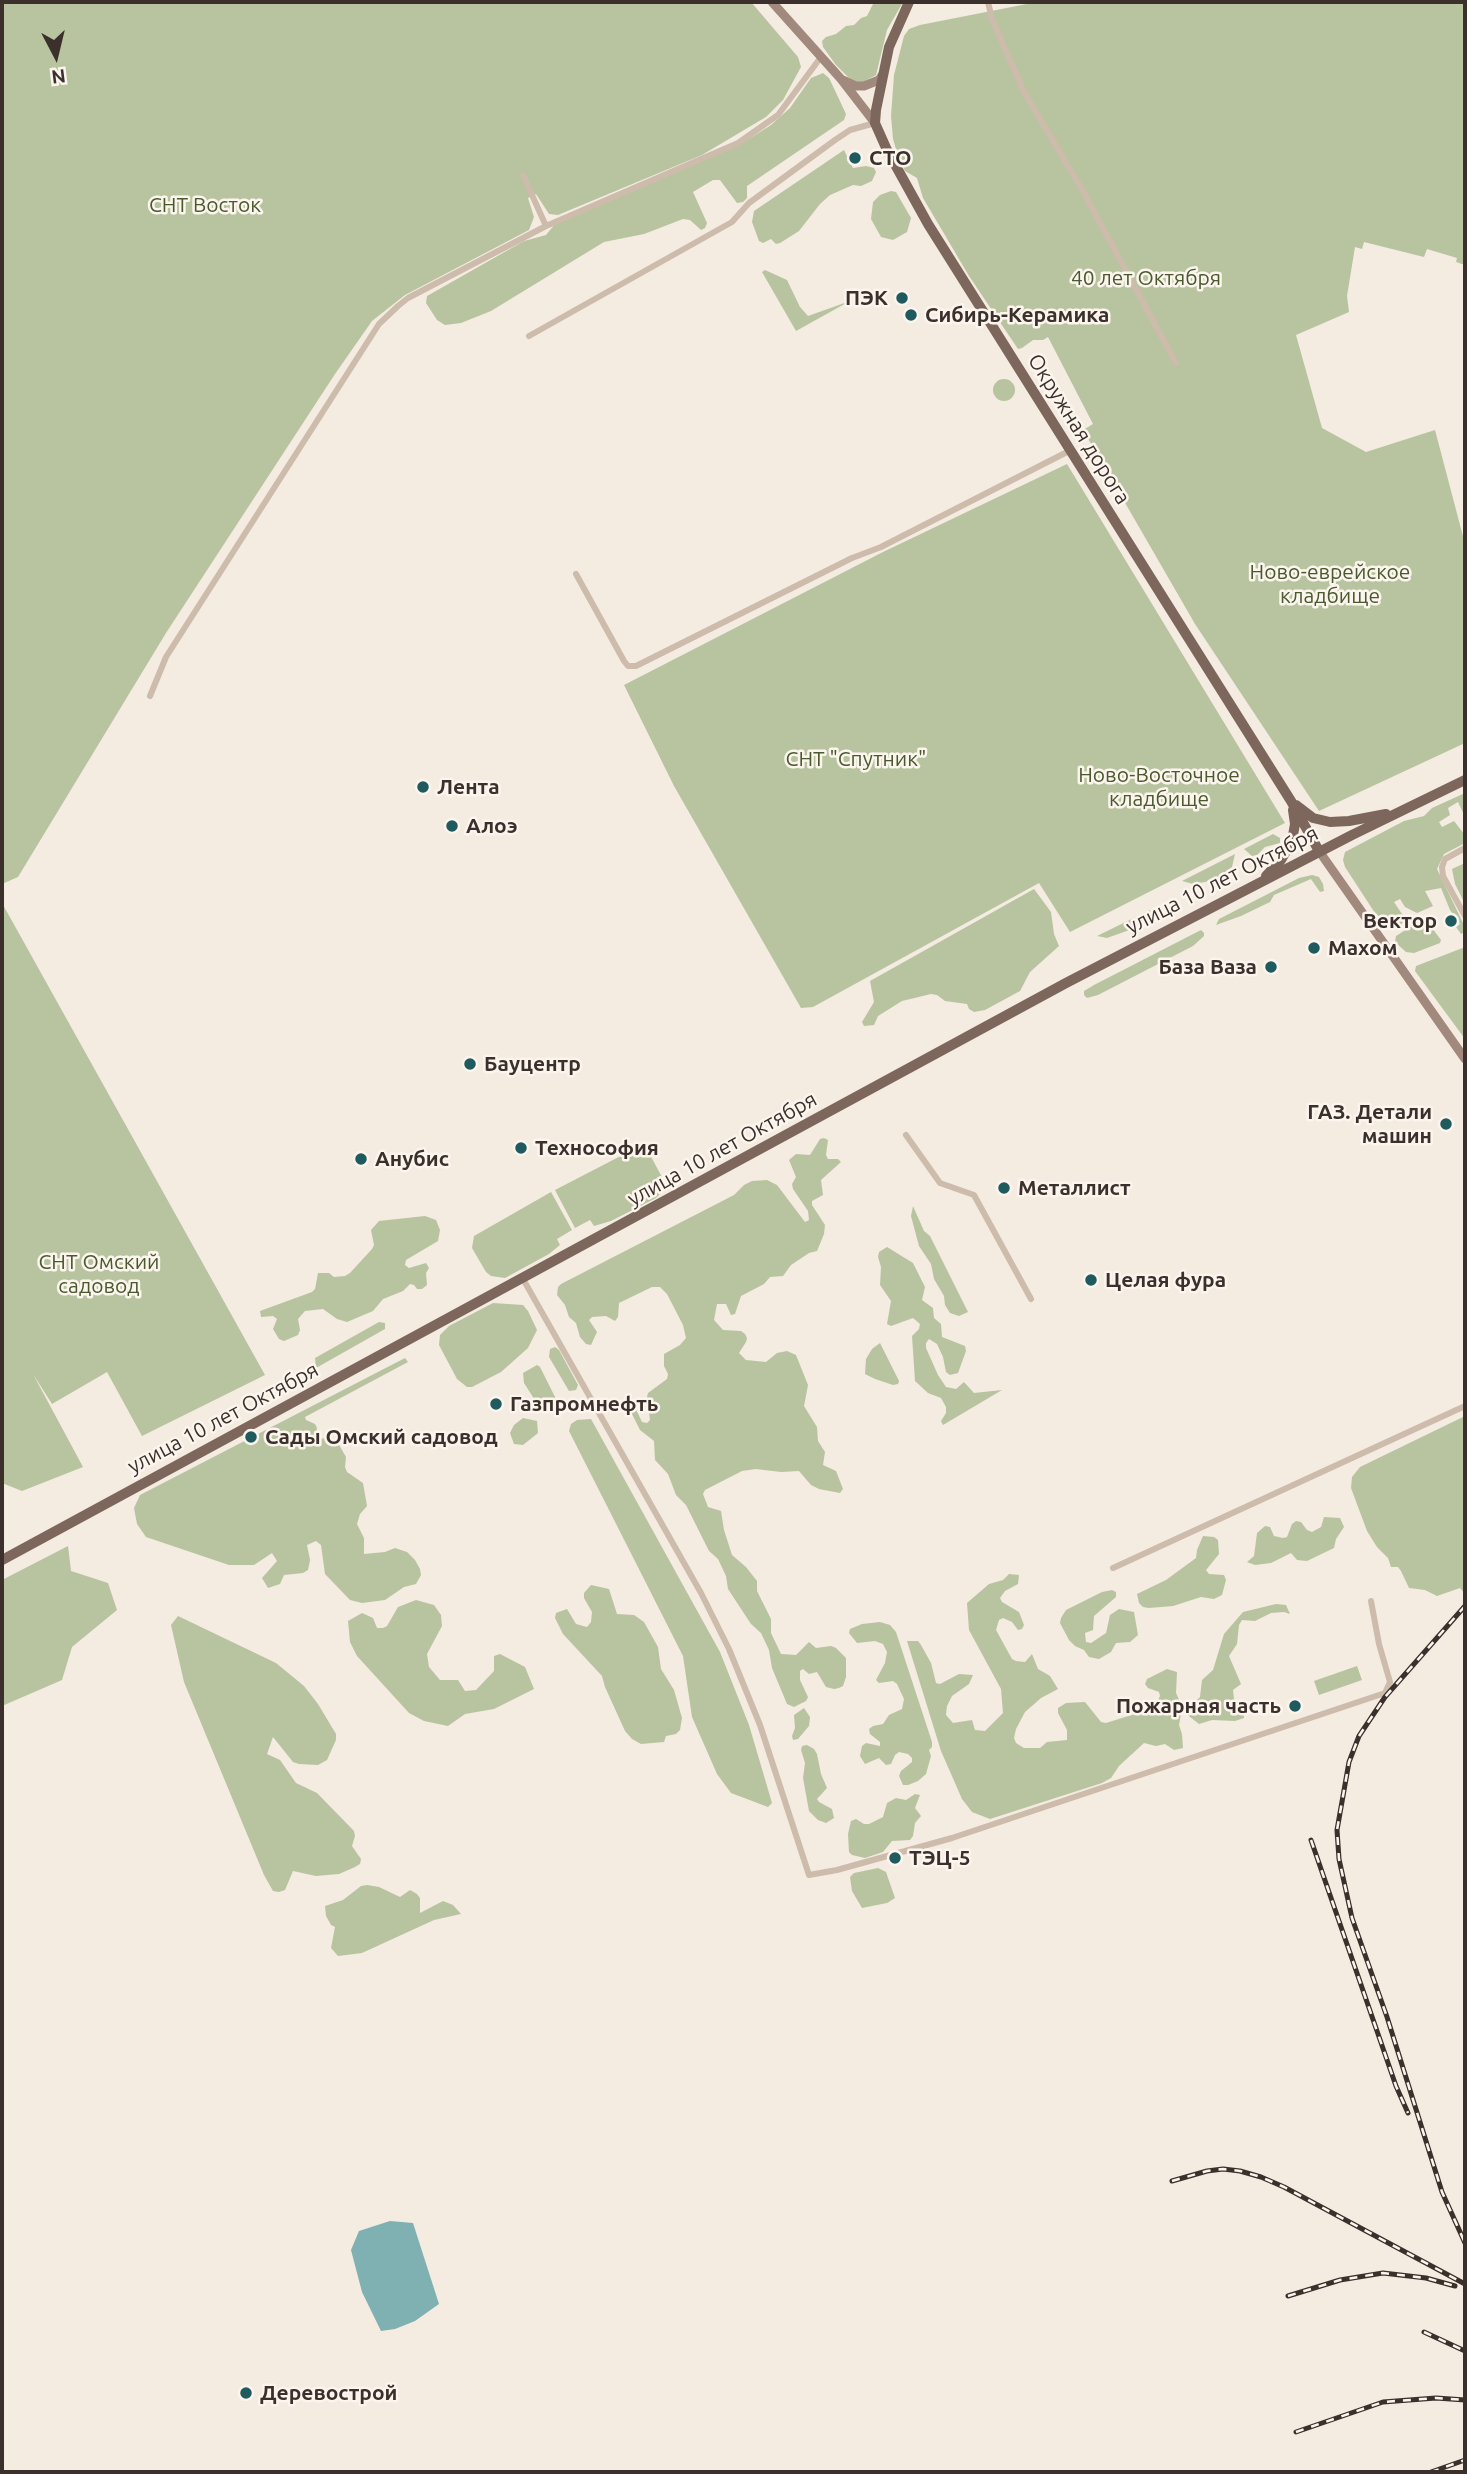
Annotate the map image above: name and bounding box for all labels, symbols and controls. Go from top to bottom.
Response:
north arrow [21,21,91,91]
text: N [50,65,67,89]
place label: СТО [869,145,912,171]
marker: СТО [847,150,863,166]
park label: СНТ Восток [149,192,261,218]
park label: 40 лет Октября [1071,265,1221,291]
place label: ПЭК [845,285,888,311]
marker: ПЭК [894,290,910,306]
place label: Сибирь-Керамика [925,302,1109,328]
marker: Сибирь-Керамика [903,307,919,323]
street label: Окружная дорога [1023,349,1135,509]
park label: Ново-еврейское кладбище [1250,559,1410,609]
park label: СНТ "Спутник" [786,746,926,772]
park label: Ново-Восточное кладбище [1078,762,1240,812]
place label: Лента [437,774,500,800]
marker: Лента [415,779,431,795]
place label: Алоэ [466,813,517,839]
marker: Алоэ [444,818,460,834]
street label: улица 10 лет Октября [1122,821,1322,939]
place label: Вектор [1363,908,1437,934]
marker: Вектор [1443,913,1459,929]
place label: Махом [1328,935,1397,961]
marker: Махом [1306,940,1322,956]
place label: База Ваза [1158,954,1257,980]
marker: База Ваза [1263,959,1279,975]
place label: Бауцентр [484,1051,581,1077]
marker: Бауцентр [462,1056,478,1072]
street label: улица 10 лет Октября [623,1086,821,1212]
place label: ГАЗ. Детали машин [1307,1099,1432,1149]
marker: ГАЗ. Детали машин [1438,1116,1454,1132]
place label: Технософия [535,1135,659,1161]
marker: Технософия [513,1140,529,1156]
place label: Анубис [375,1146,449,1172]
marker: Анубис [353,1151,369,1167]
place label: Металлист [1018,1175,1131,1201]
marker: Металлист [996,1180,1012,1196]
park label: СНТ Омский садовод [38,1249,160,1299]
place label: Целая фура [1105,1267,1226,1293]
marker: Целая фура [1083,1272,1099,1288]
street label: улица 10 лет Октября [123,1357,323,1479]
place label: Газпромнефть [510,1391,658,1417]
marker: Газпромнефть [488,1396,504,1412]
place label: Сады Омский садовод [265,1424,498,1450]
marker: Сады Омский садовод [243,1429,259,1445]
place label: Пожарная часть [1116,1693,1281,1719]
marker: Пожарная часть [1287,1698,1303,1714]
place label: ТЭЦ-5 [909,1845,970,1871]
marker: ТЭЦ-5 [887,1850,903,1866]
place label: Деревострой [260,2380,397,2406]
marker: Деревострой [238,2385,254,2401]

